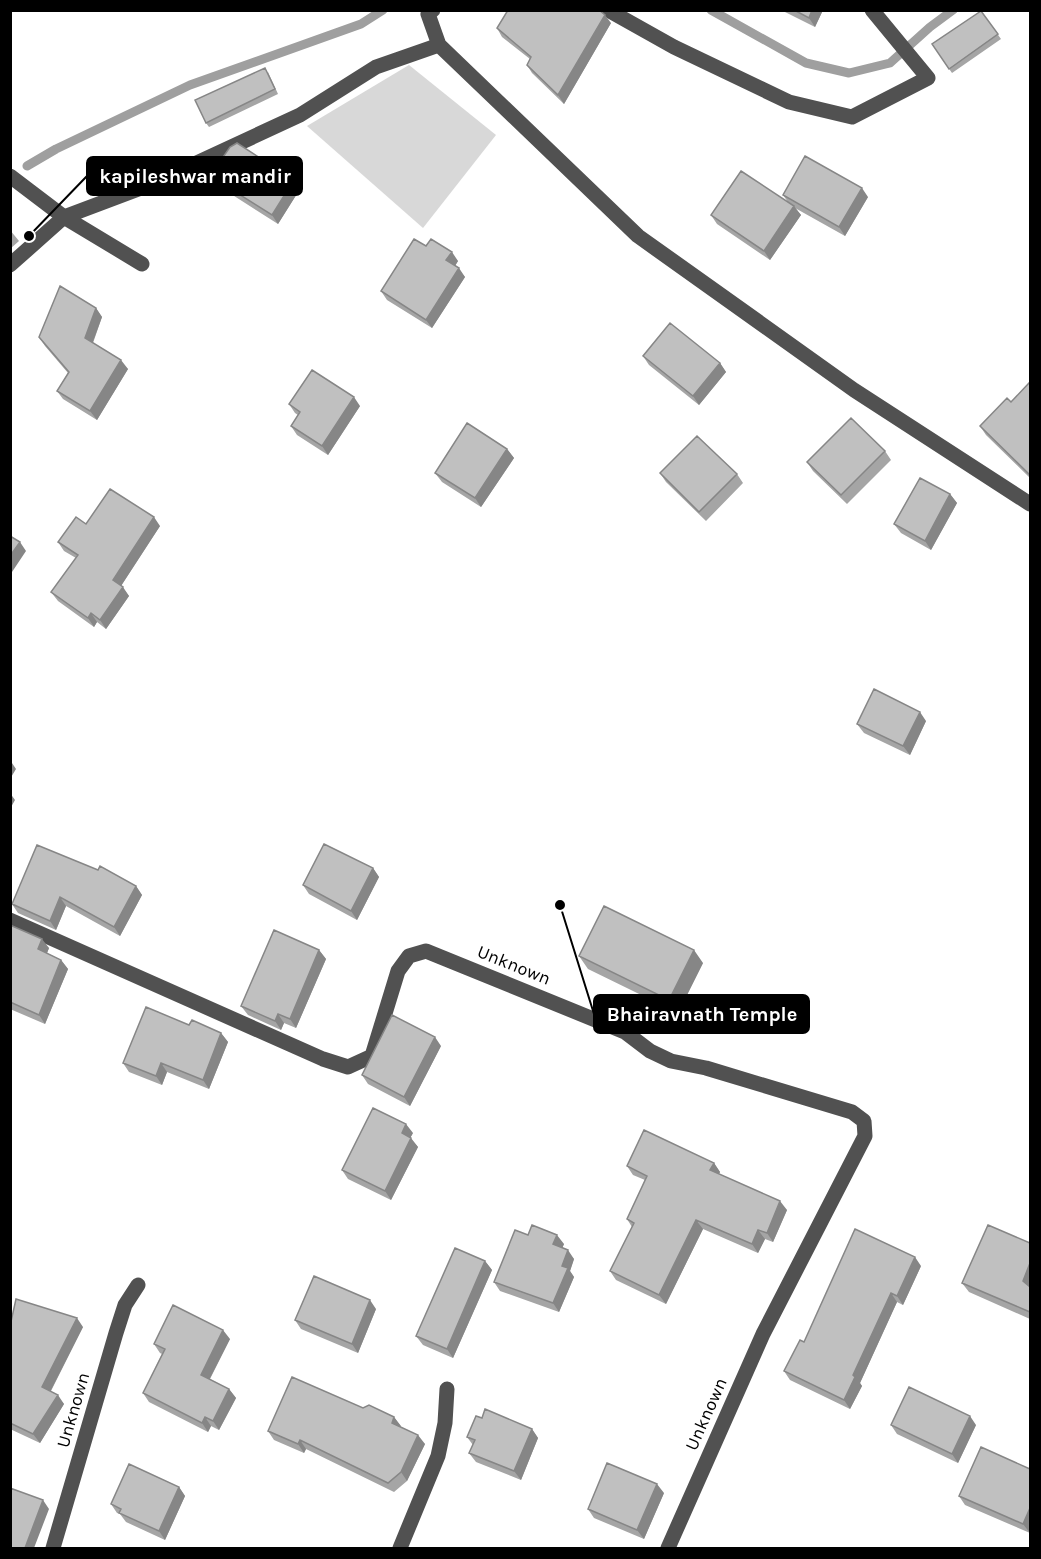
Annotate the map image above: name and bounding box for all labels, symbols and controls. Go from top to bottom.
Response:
callout: kapileshwar mandir [87,157,302,195]
text: kapileshwar mandir [99,165,291,188]
street label: Unknown [474,940,554,990]
callout: Bhairavnath Temple [594,995,809,1033]
text: Bhairavnath Temple [607,1003,797,1026]
street label: Unknown [52,1370,94,1450]
street label: Unknown [680,1374,732,1454]

